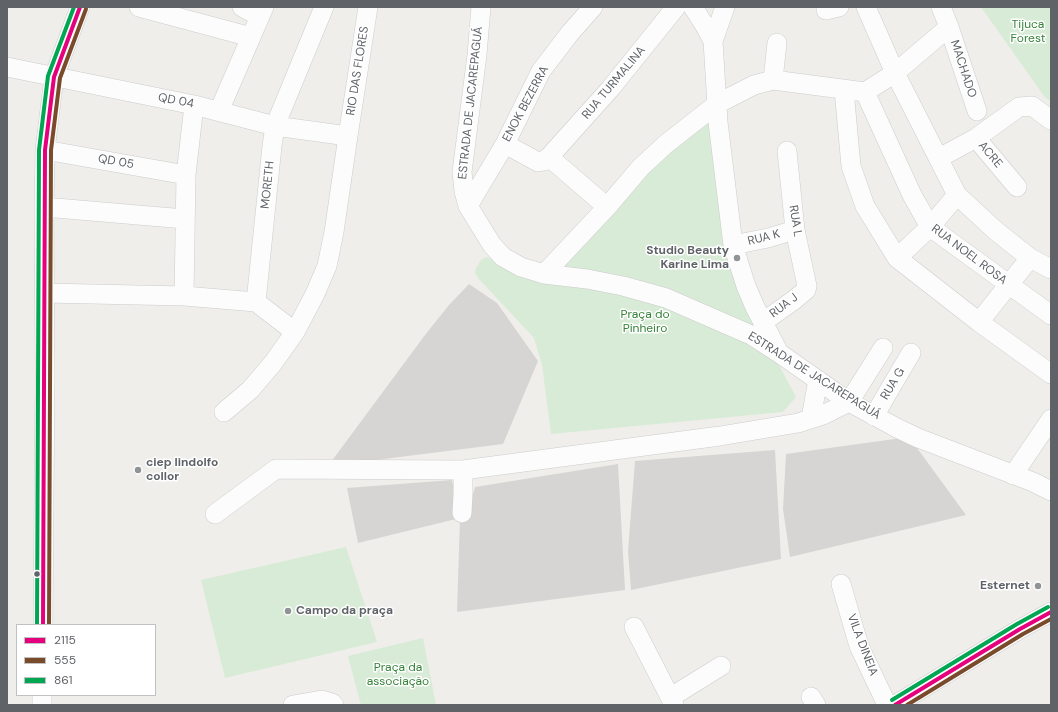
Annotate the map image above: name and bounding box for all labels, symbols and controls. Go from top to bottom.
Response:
park label: Tijuca Forest [1011,18,1045,46]
street label: RIO DAS FLORES [344,25,372,117]
street label: ESTRADA DE JACAREPAGUÁ [456,26,486,180]
street label: MACHADO [947,38,979,100]
street label: RUA TURMALINA [579,44,649,122]
street label: ENOK BEZERRA [500,64,552,144]
street label: QD 04 [157,90,195,112]
street label: ACRE [975,139,1005,171]
street label: QD 05 [97,152,135,172]
street label: MORETH [258,160,278,210]
street label: RUA L [785,204,805,238]
street label: RUA NOEL ROSA [928,222,1010,288]
street label: RUA K [746,227,782,249]
place label: Studio Beauty Karine Lima [646,244,729,272]
marker: Studio Beauty Karine Lima [732,253,742,263]
street label: RUA J [767,291,801,321]
park label: Praça do Pinheiro [620,308,670,336]
street label: ESTRADA DE JACAREPAGUÁ [745,329,883,423]
street label: RUA G [878,365,908,403]
place label: ciep lindolfo collor [146,456,218,484]
marker: ciep lindolfo collor [133,465,143,475]
unlabelled marker [32,569,42,579]
place label: Esternet [980,579,1030,593]
marker: Esternet [1033,581,1043,591]
place label: Campo da praça [296,604,393,618]
marker: Campo da praça [283,606,293,616]
street label: VILA DINEIA [844,612,880,678]
legend [16,624,156,696]
text: 2115 [54,632,76,648]
text: 555 [54,652,76,668]
park label: Praça da associação [367,661,429,689]
text: 861 [54,672,73,688]

